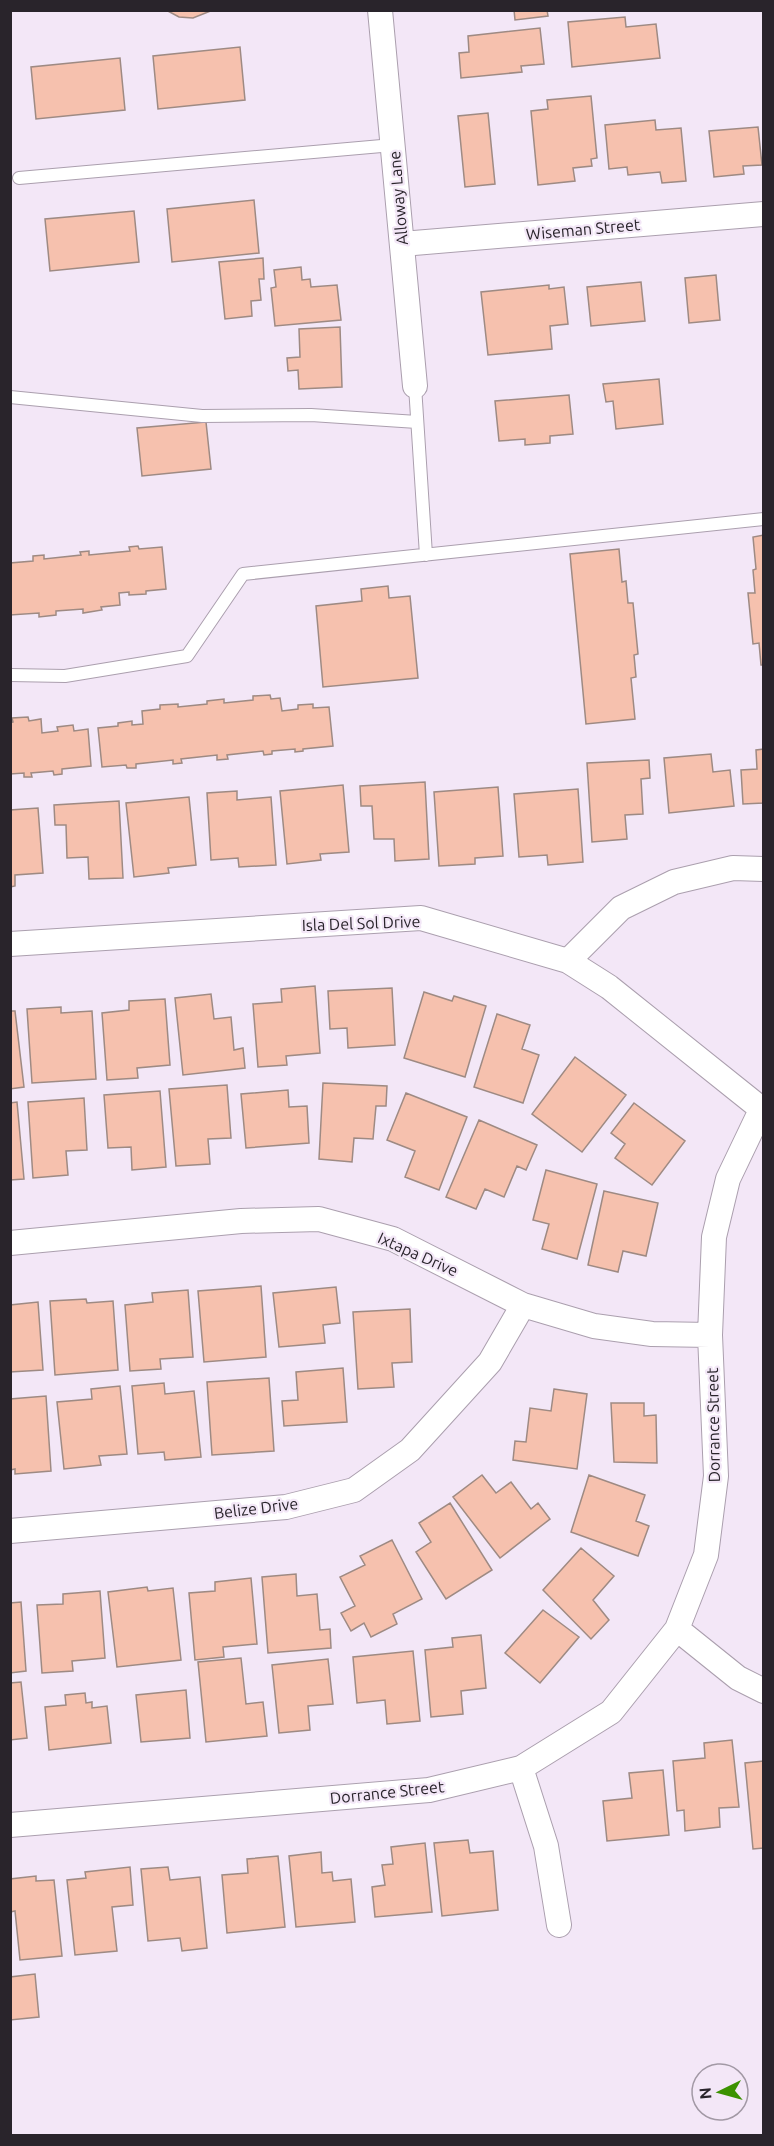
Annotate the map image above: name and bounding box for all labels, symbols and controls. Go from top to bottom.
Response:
street label: Alloway Lane [385,150,411,246]
street label: Wiseman Street [525,215,641,243]
street label: Isla Del Sol Drive [301,912,421,934]
street label: Ixtapa Drive [375,1228,461,1280]
street label: Dorrance Street [703,1367,723,1482]
street label: Belize Drive [213,1494,299,1522]
street label: Dorrance Street [329,1777,446,1807]
north arrow [690,2062,750,2122]
text: N [696,2087,715,2100]

